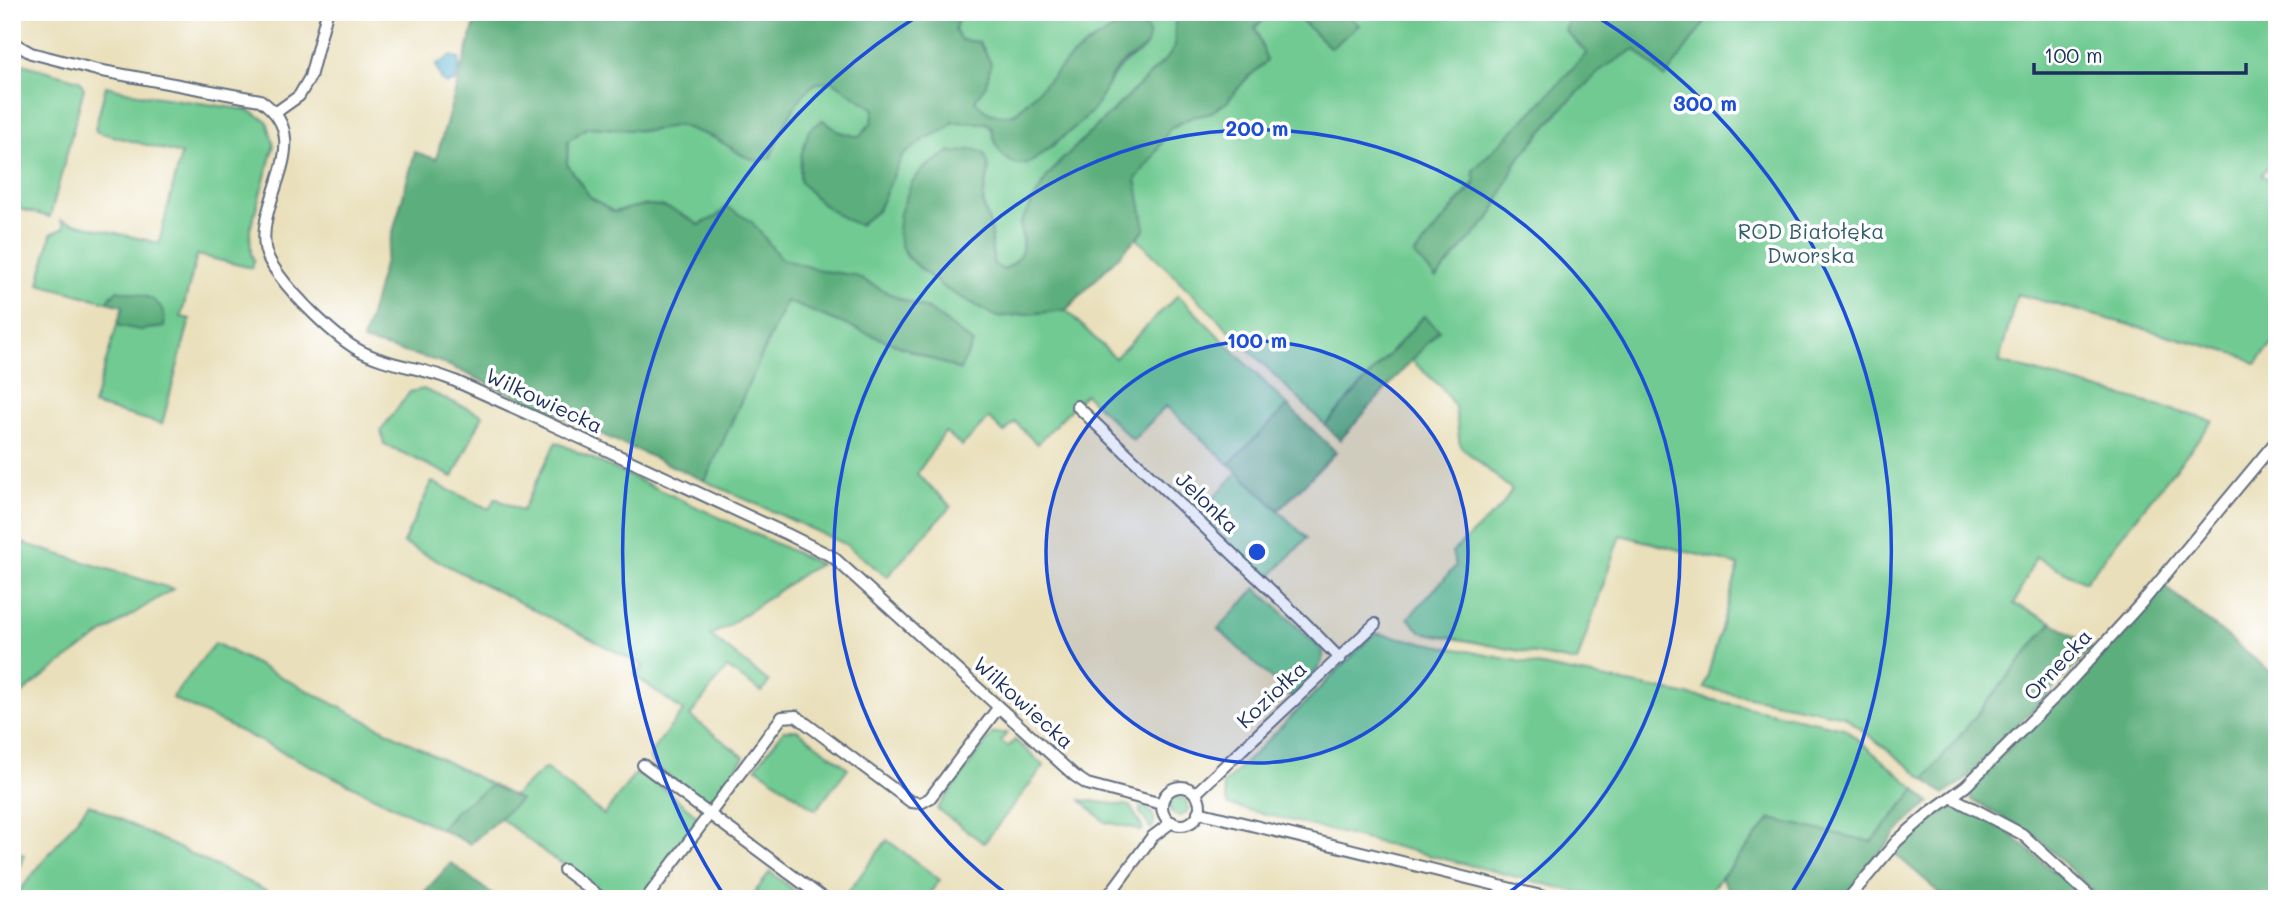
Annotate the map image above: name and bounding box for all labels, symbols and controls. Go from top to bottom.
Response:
scale bar [2034,32,2245,76]
text: 100 m [2044,41,2103,68]
text: 300 m [1673,89,1737,116]
text: 200 m [1226,114,1288,141]
park label: ROD Białołęka Dworska [1738,217,1884,268]
text: 100 m [1227,326,1287,353]
street label: Wilkowiecka [482,361,607,439]
street label: Jelonka [1171,465,1246,539]
centre of rings [1245,540,1269,564]
street label: Ornecka [2017,622,2097,706]
street label: Wilkowiecka [968,650,1080,754]
street label: Koziołka [1230,655,1312,733]

